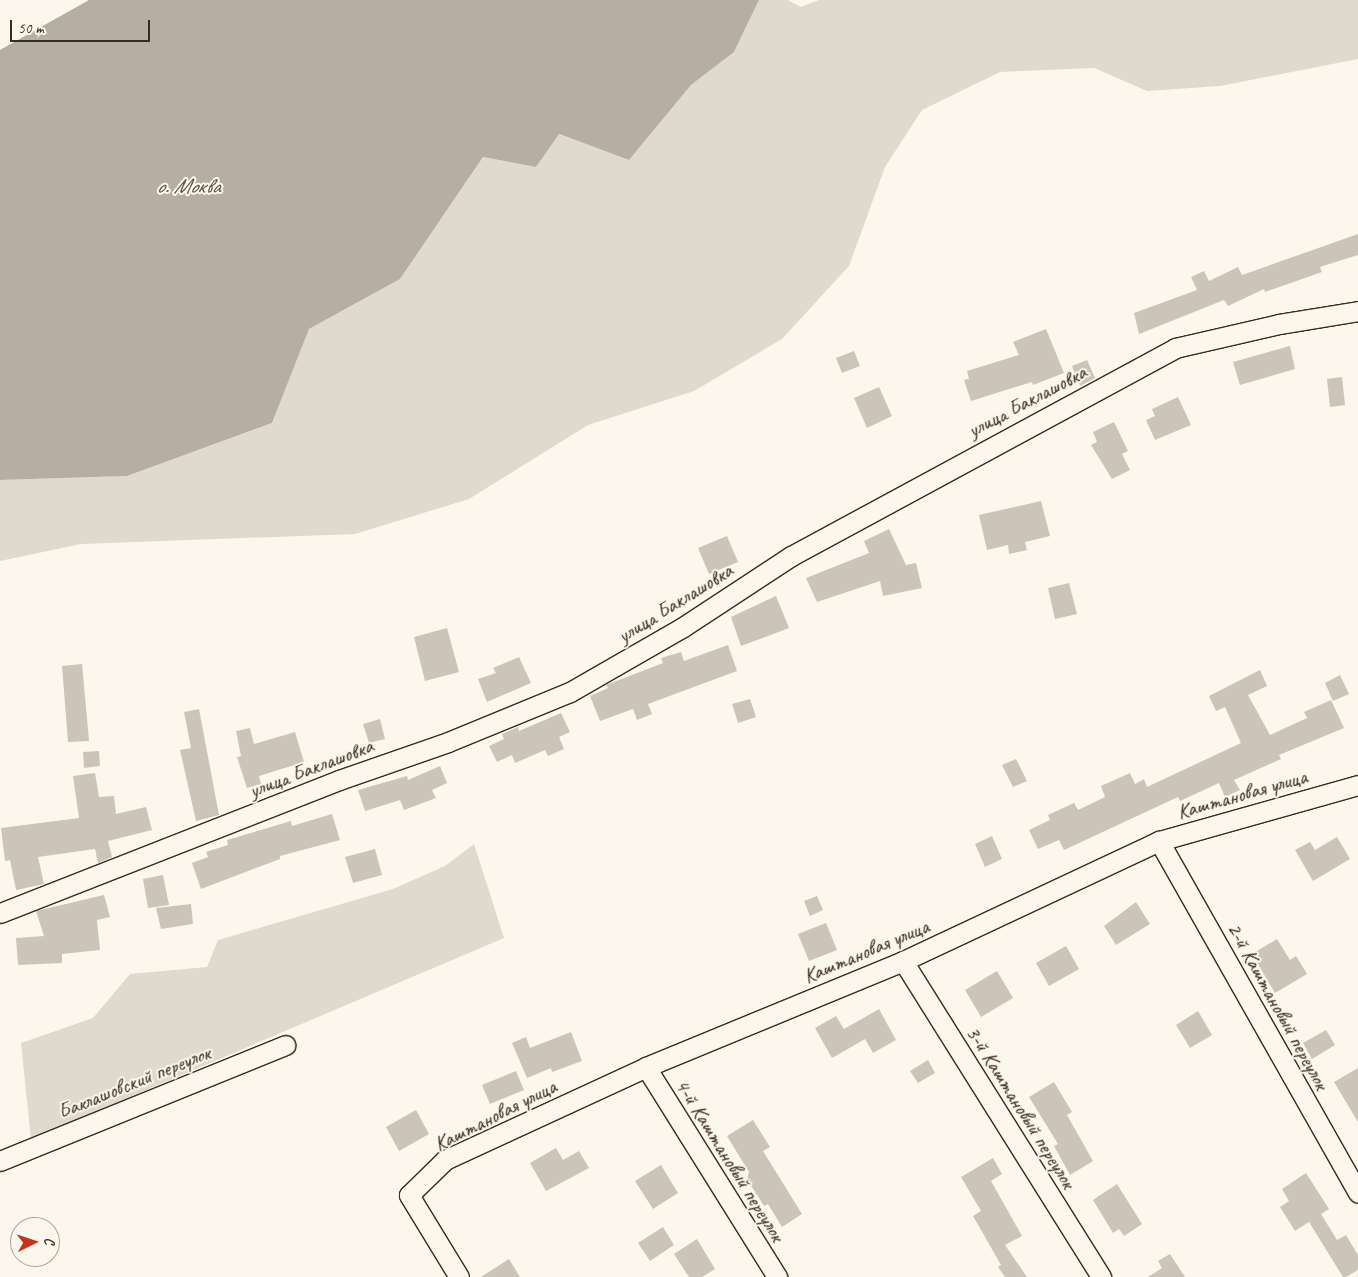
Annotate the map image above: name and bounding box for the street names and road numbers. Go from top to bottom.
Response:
street label: улица Баклашовка [964,359,1090,443]
street label: улица Баклашовка [613,558,737,648]
street label: улица Баклашовка [246,733,376,803]
street label: Каштановая улица [1173,763,1311,825]
street label: Каштановая улица [798,913,934,989]
street label: 2-й Каштановый переулок [1222,918,1334,1094]
street label: 3-й Каштановый переулок [961,1021,1081,1193]
street label: Баклашовский переулок [54,1040,214,1124]
street label: Каштановая улица [429,1073,561,1157]
street label: 4-й Каштановый переулок [670,1074,790,1246]

